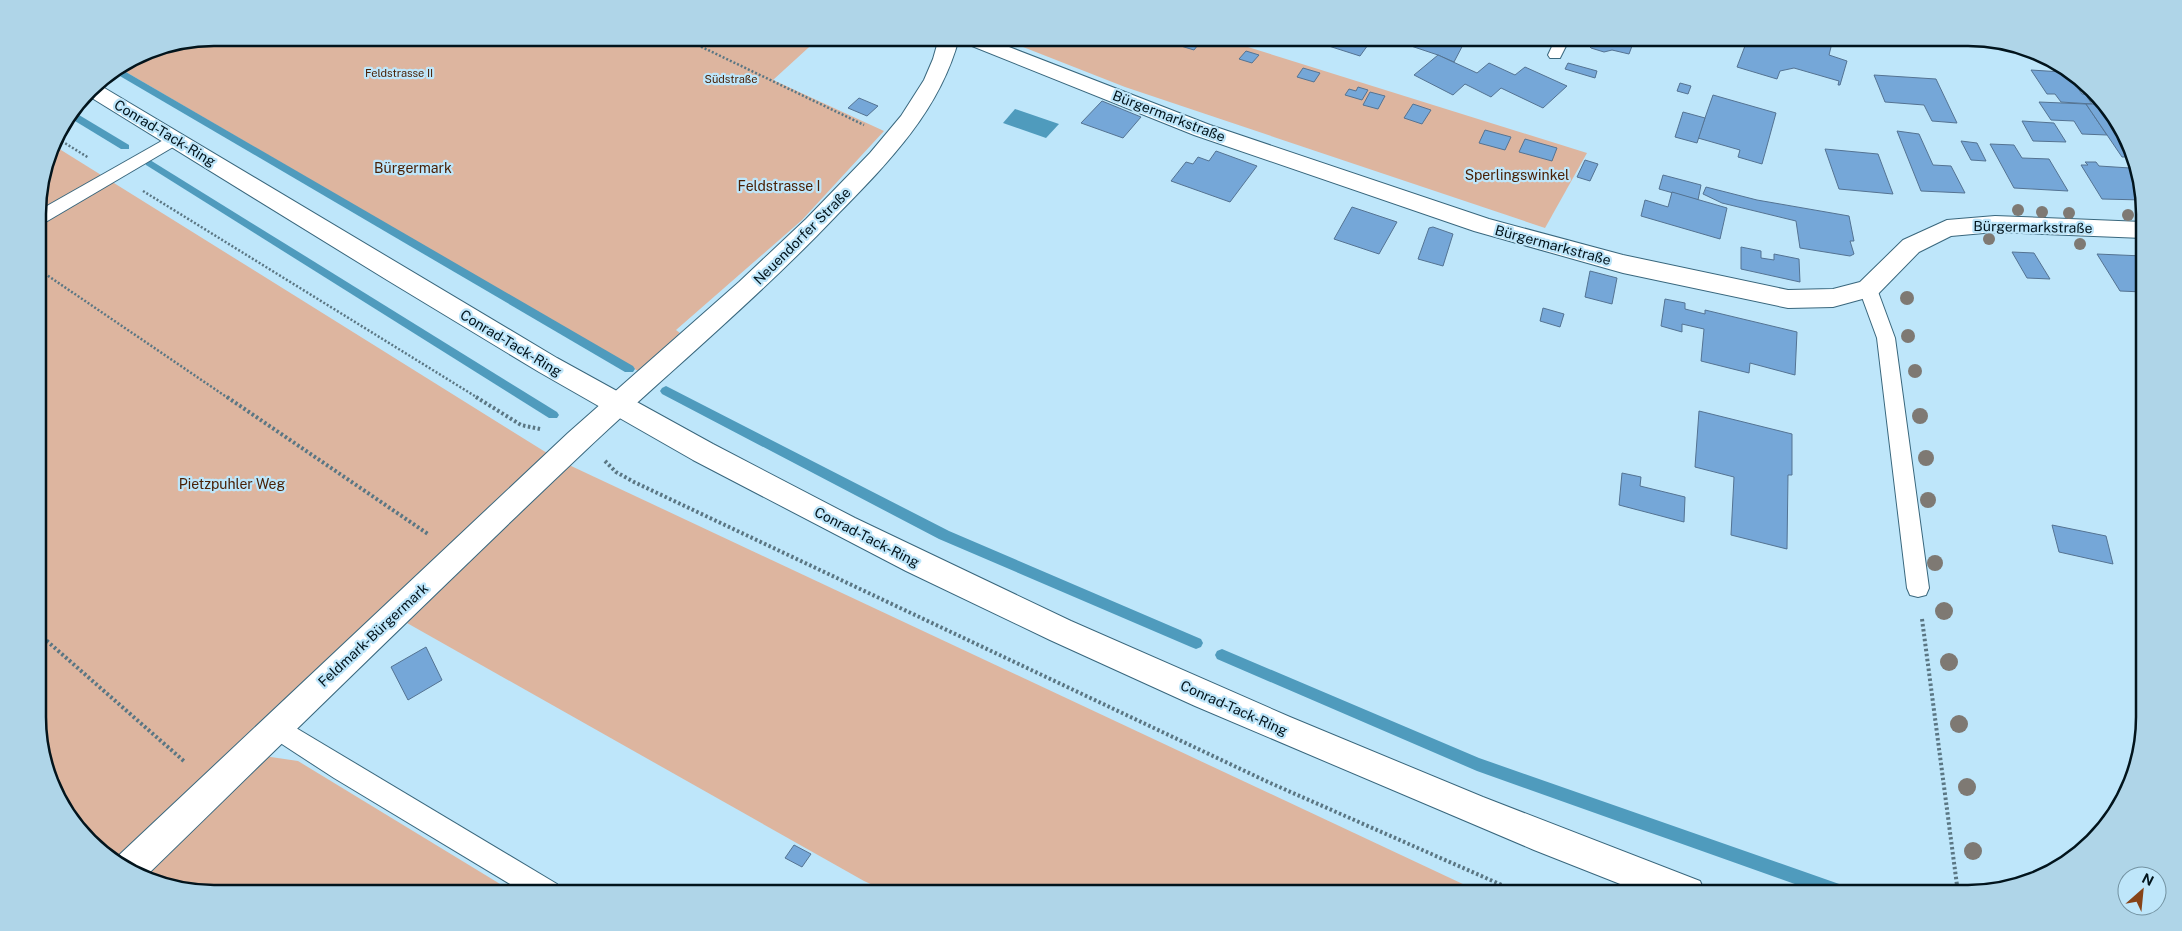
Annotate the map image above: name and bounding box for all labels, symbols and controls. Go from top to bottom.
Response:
park label: Feldstrasse II [365,67,433,79]
park label: Südstraße [705,73,757,85]
street label: Bürgermarkstraße [1110,87,1228,145]
street label: Conrad-Tack-Ring [111,96,219,170]
park label: Bürgermark [374,160,452,176]
park label: Sperlingswinkel [1465,167,1569,183]
park label: Feldstrasse I [738,178,820,194]
street label: Neuendorfer Straße [750,184,854,288]
street label: Bürgermarkstraße [1973,218,2093,236]
street label: Bürgermarkstraße [1493,222,1613,268]
street label: Conrad-Tack-Ring [457,306,565,380]
park label: Pietzpuhler Weg [179,476,285,492]
street label: Conrad-Tack-Ring [812,504,922,570]
street label: Feldmark-Bürgermark [315,580,431,690]
street label: Conrad-Tack-Ring [1178,677,1290,739]
north arrow [2117,866,2167,916]
text: N [2139,870,2156,889]

